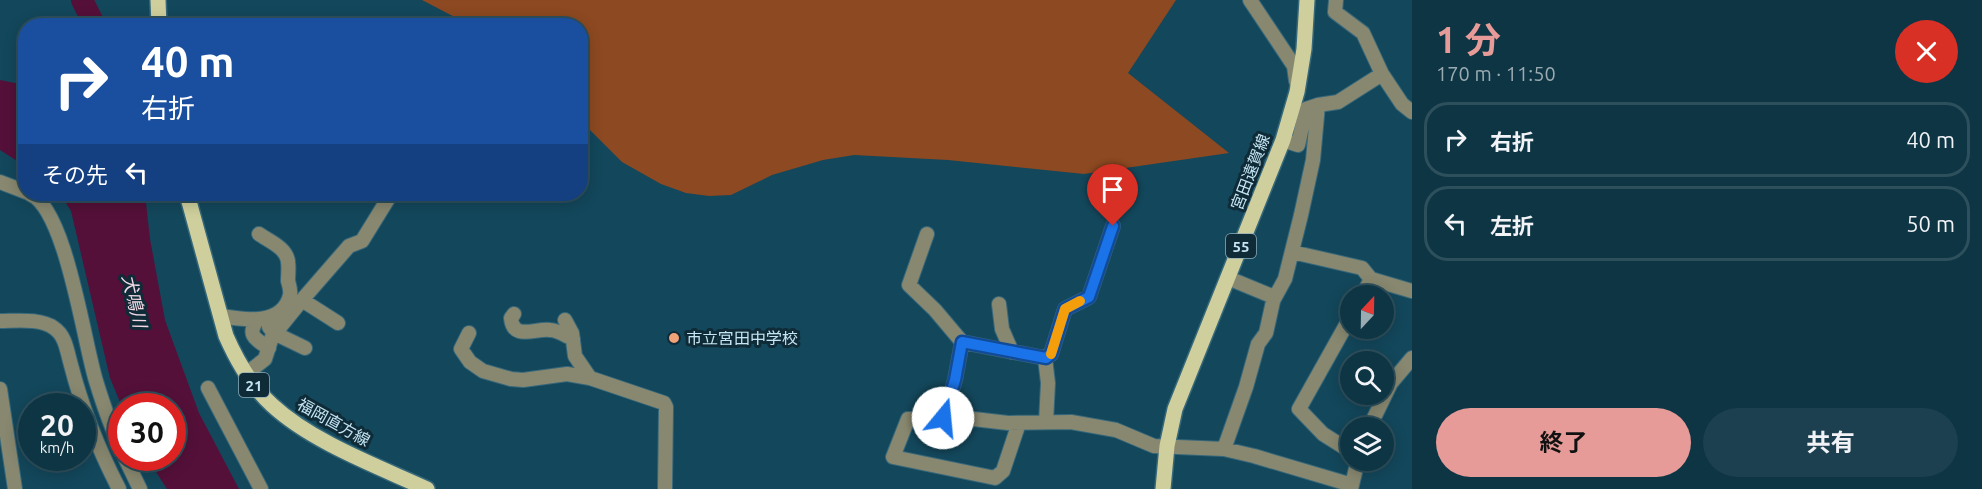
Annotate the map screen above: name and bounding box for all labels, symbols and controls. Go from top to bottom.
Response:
text: 1 分 [1436,19,1501,60]
button: close [1895,20,1958,83]
text: 40 m [141,38,235,85]
icon: right [42,42,120,120]
text: 170 m · 11:50 [1436,62,1556,85]
text: 右折 [141,93,195,123]
icon: right [1439,123,1472,156]
text: 40 m [1906,127,1955,152]
text: 右折 [1490,129,1534,154]
street label: 宮田遠賀線 [1227,131,1273,213]
icon: left [120,156,153,189]
text: その先 [42,162,108,187]
pin [1087,164,1138,226]
icon: arrive [1096,173,1129,206]
icon: left [1439,207,1472,240]
text: 50 m [1906,211,1955,236]
text: 左折 [1490,213,1534,238]
road number: 55 [1226,234,1256,258]
water label: 犬鳴川 [119,272,151,332]
north arrow [1340,285,1394,339]
map controls [1340,285,1394,471]
place label: 市立宮田中学校 [686,329,798,347]
marker: 市立宮田中学校 [667,331,681,345]
button: search [1340,351,1394,405]
road number: 21 [239,373,269,397]
position arrow [911,386,975,450]
speed limit sign: 30 [108,393,186,471]
street label: 福岡直方線 [295,395,373,449]
text: 20 [40,408,74,442]
button: 終了 [1436,408,1691,477]
button: 共有 [1703,408,1958,477]
button: layers [1340,417,1394,471]
text: km/h [40,439,74,456]

